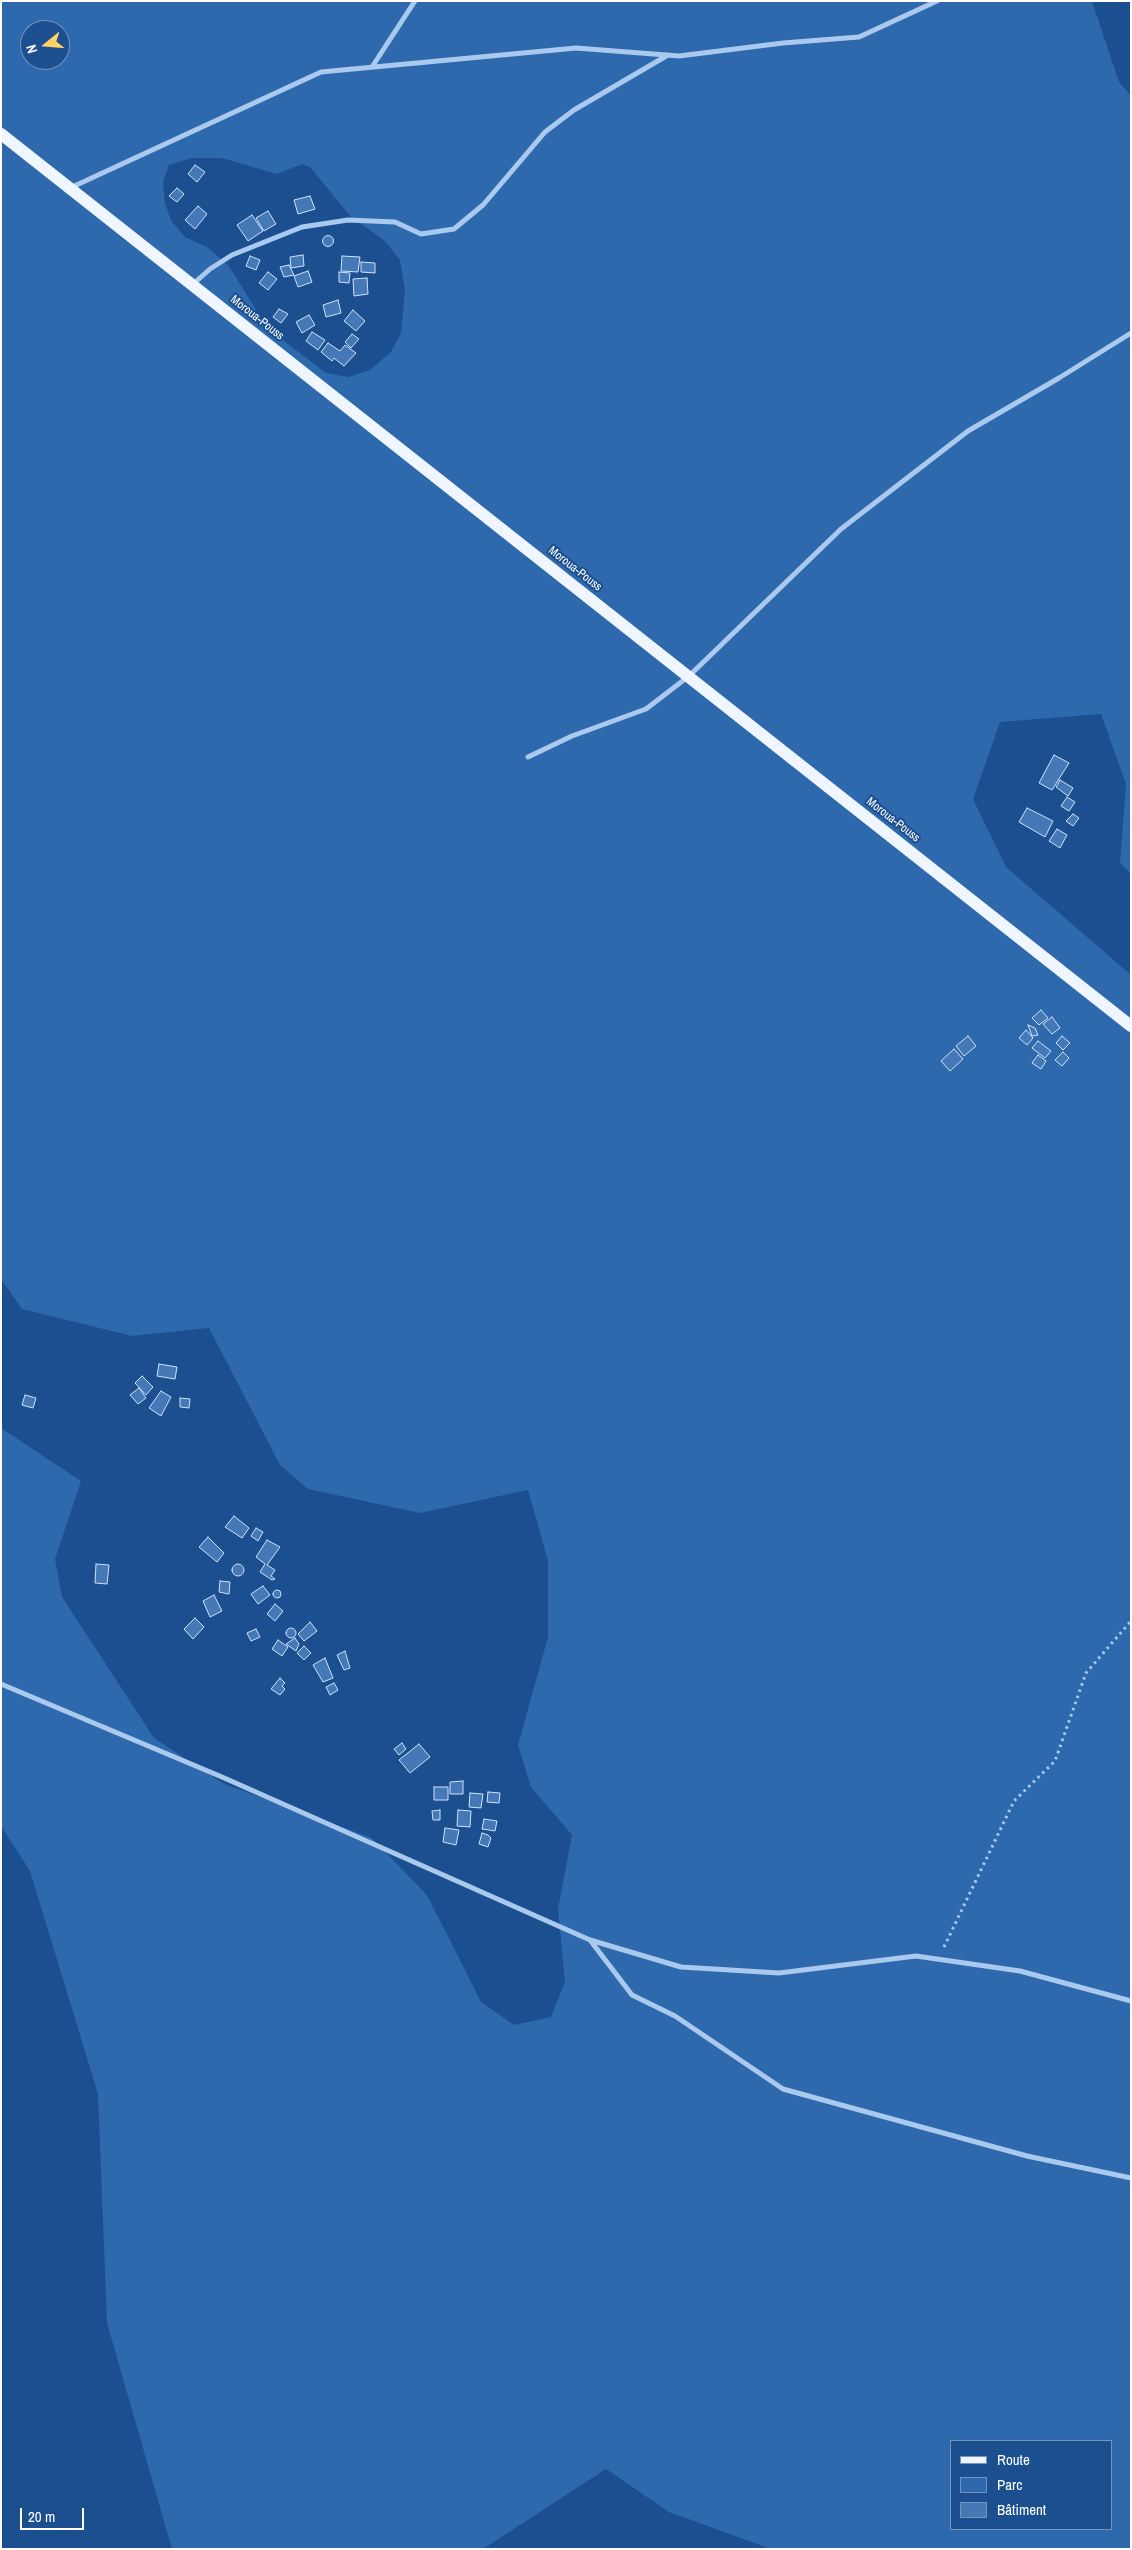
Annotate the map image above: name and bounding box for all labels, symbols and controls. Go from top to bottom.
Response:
north arrow [20,20,70,70]
text: N [22,43,41,56]
street label: Moroua-Pouss [227,293,287,343]
street label: Moroua-Pouss [545,544,605,594]
street label: Moroua-Pouss [863,795,923,845]
legend [950,2440,1112,2530]
text: Route [997,2449,1030,2470]
text: Parc [997,2474,1022,2495]
scale bar [22,2498,86,2530]
text: Bâtiment [997,2499,1046,2520]
text: 20 m [28,2506,55,2527]

